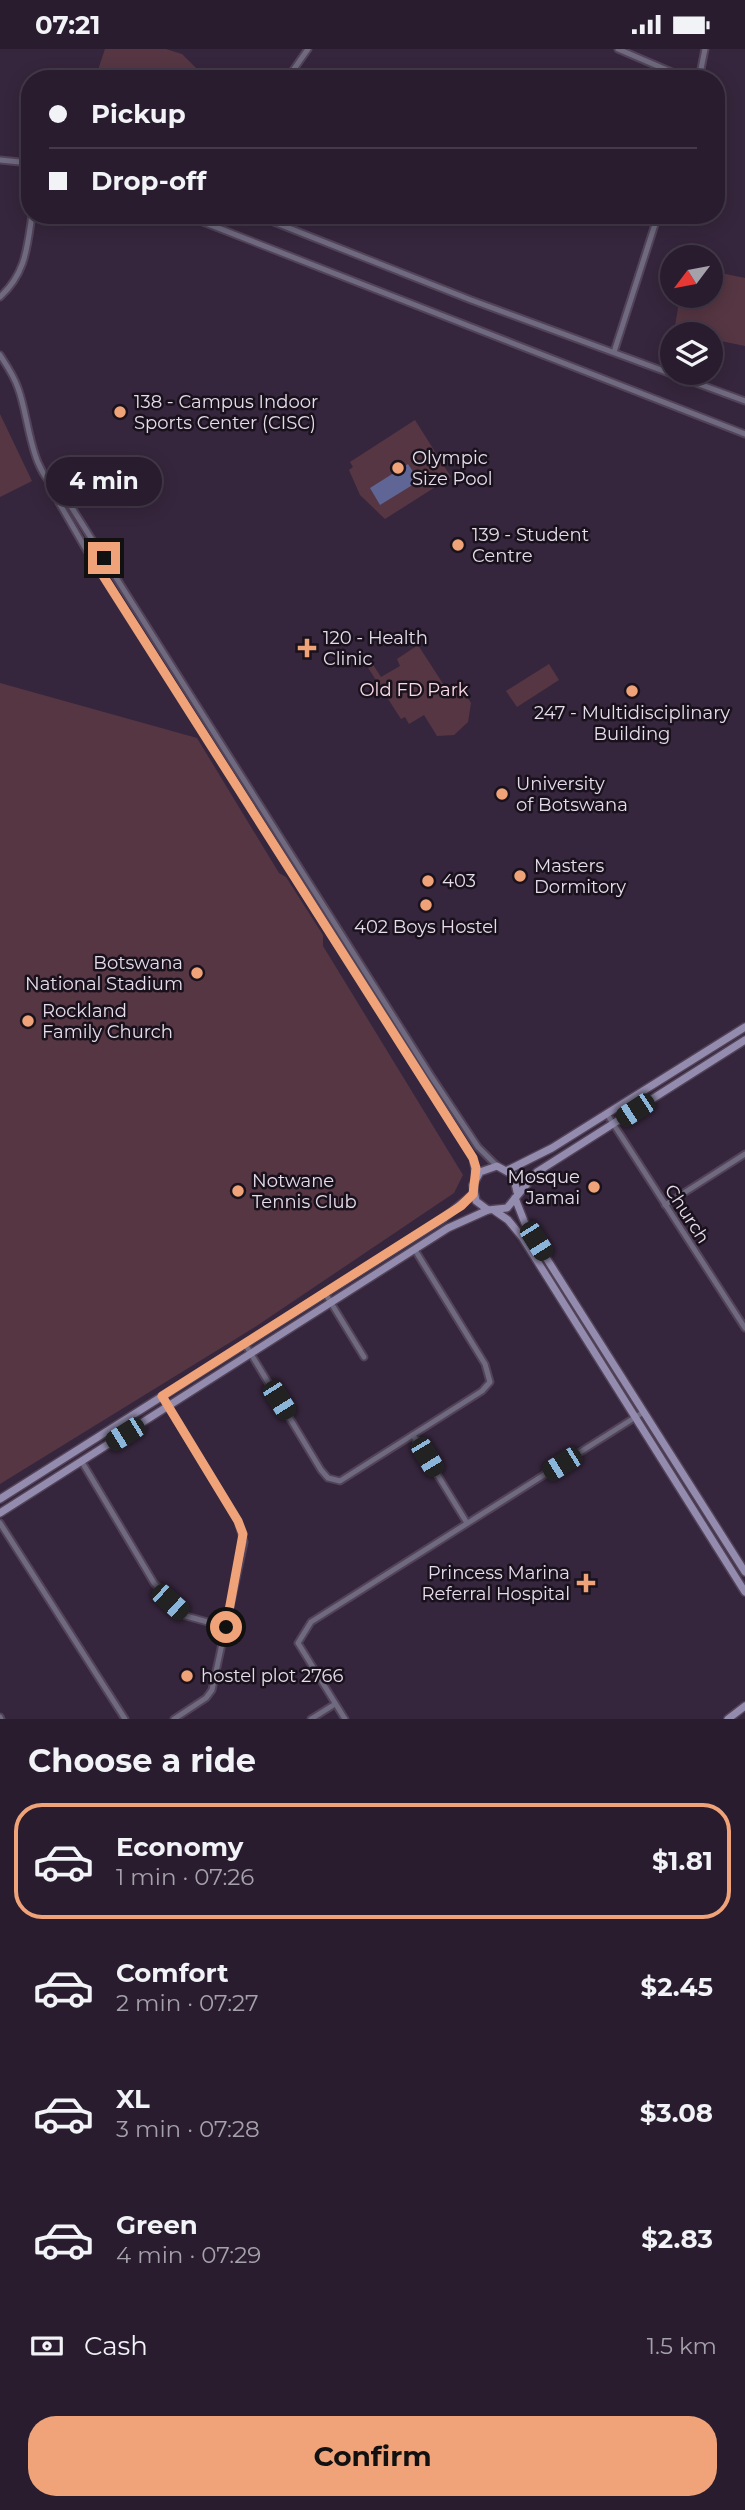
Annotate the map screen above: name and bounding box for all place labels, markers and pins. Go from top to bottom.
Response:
place label: 138 - Campus Indoor Sports Center (CISC) [134,391,318,434]
marker: 138 - Campus Indoor Sports Center (CISC) [112,404,128,420]
place label: Olympic Size Pool [412,447,493,490]
marker: Olympic Size Pool [390,460,406,476]
place label: 139 - Student Centre [472,524,589,567]
marker: 139 - Student Centre [450,537,466,553]
place label: 120 - Health Clinic [323,627,428,670]
marker: 120 - Health Clinic [297,638,317,658]
marker: 247 - Multidisciplinary Building [624,683,640,699]
place label: 247 - Multidisciplinary Building [534,702,730,745]
place label: University of Botswana [516,773,628,816]
marker: University of Botswana [494,786,510,802]
place label: Masters Dormitory [534,855,626,898]
marker: Masters Dormitory [512,868,528,884]
place label: 403 [442,870,476,892]
marker: 403 [420,873,436,889]
marker: 402 Boys Hostel [418,897,434,913]
place label: 402 Boys Hostel [354,916,498,938]
place label: Botswana National Stadium [25,952,183,995]
marker: Botswana National Stadium [189,965,205,981]
place label: Rockland Family Church [42,1000,173,1043]
marker: Rockland Family Church [20,1013,36,1029]
place label: Mosque Jamai [508,1166,580,1209]
place label: Notwane Tennis Club [252,1170,357,1213]
marker: Mosque Jamai [586,1179,602,1195]
marker: Notwane Tennis Club [230,1183,246,1199]
place label: Princess Marina Referral Hospital [422,1562,570,1605]
marker: Princess Marina Referral Hospital [576,1573,596,1593]
place label: hostel plot 2766 [201,1665,343,1687]
marker: hostel plot 2766 [179,1668,195,1684]

